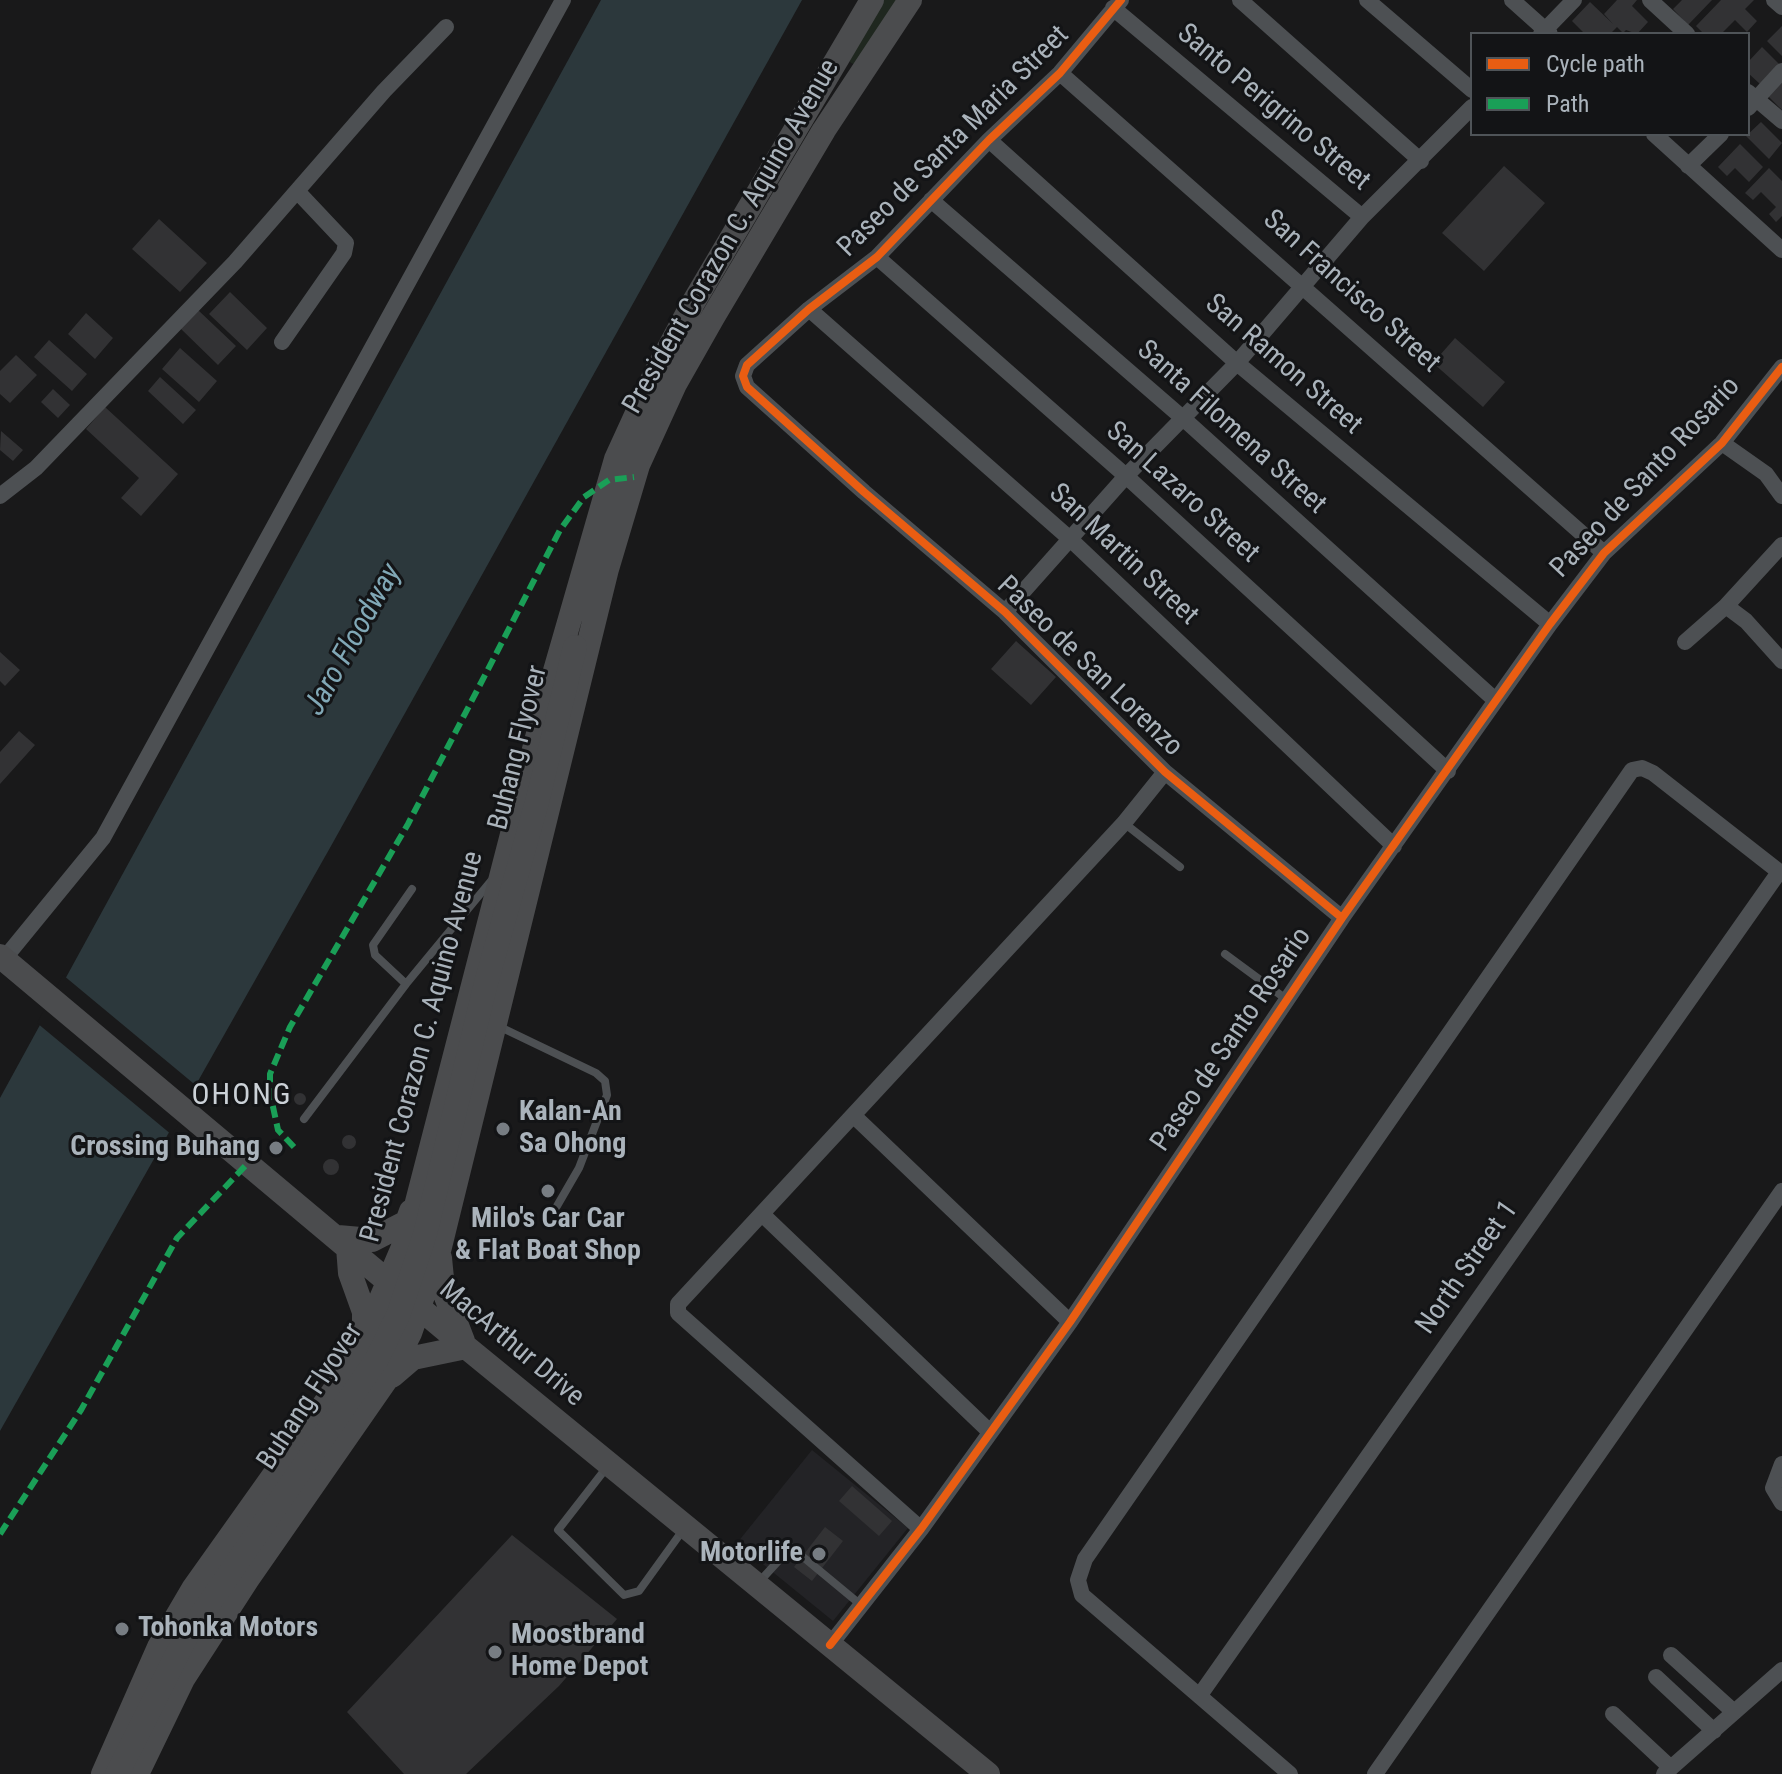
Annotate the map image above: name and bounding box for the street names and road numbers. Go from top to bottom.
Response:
street label: Santo Perigrino Street [1170,17,1376,199]
street label: Paseo de Santa Maria Street [831,19,1077,265]
street label: President Corazon C. Aquino Avenue [617,54,847,420]
street label: San Francisco Street [1255,204,1447,380]
street label: San Ramon Street [1198,288,1368,442]
street label: Santa Filomena Street [1129,334,1333,522]
street label: Paseo de Santo Rosario [1544,370,1748,586]
street label: San Lazaro Street [1098,415,1266,571]
street label: San Martin Street [1041,477,1205,633]
street label: Paseo de San Lorenzo [989,570,1189,764]
street label: Buhang Flyover [482,662,556,834]
street label: President Corazon C. Aquino Avenue [355,848,491,1246]
street label: Paseo de Santo Rosario [1145,922,1319,1158]
street label: North Street 1 [1410,1195,1526,1341]
street label: MacArthur Drive [432,1274,590,1414]
street label: Buhang Flyover [251,1317,371,1477]

